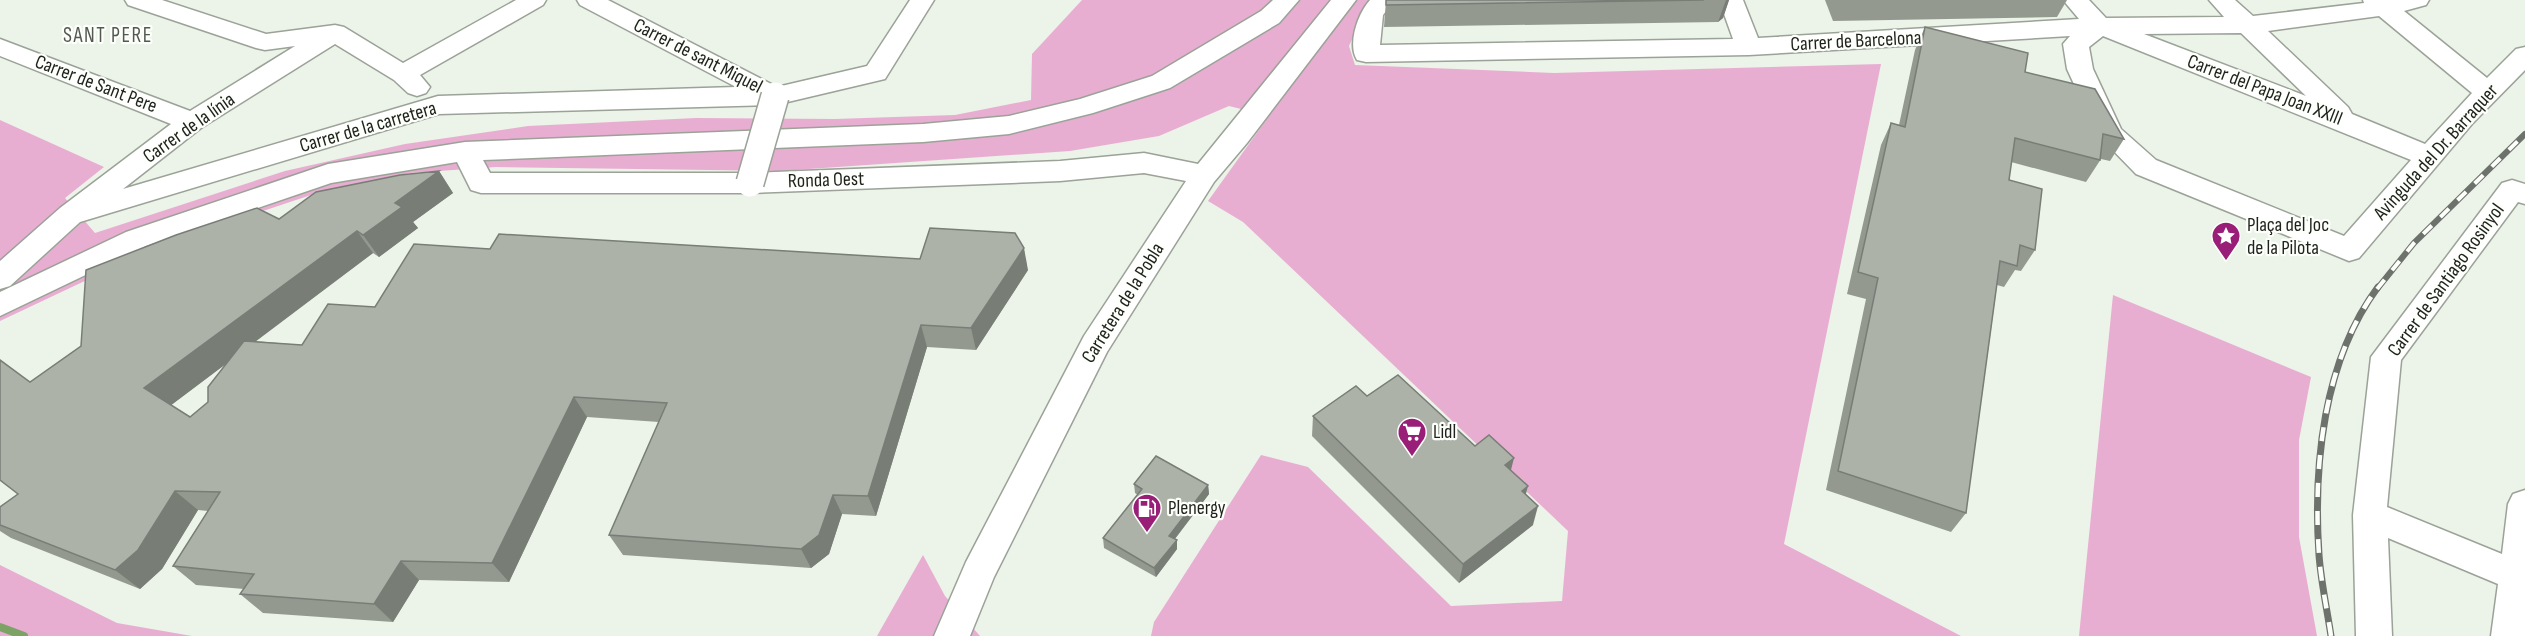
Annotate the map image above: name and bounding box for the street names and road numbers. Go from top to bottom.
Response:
street label: Carrer de sant Miquel [629,13,767,99]
street label: Carrer de Barcelona [1790,26,1922,56]
street label: Carrer del Papa Joan XXIII [2184,49,2346,131]
street label: Carrer de Sant Pere [32,50,160,118]
street label: Avinguda del Dr. Barraquer [2368,79,2503,226]
street label: Carrer de la línia [138,88,240,168]
street label: Carrer de la carretera [297,96,439,158]
street label: Ronda Oest [787,167,865,193]
street label: Carrer de Santiago Rosinyol [2383,199,2509,361]
street label: Carretera de la Pobla [1076,239,1170,367]

